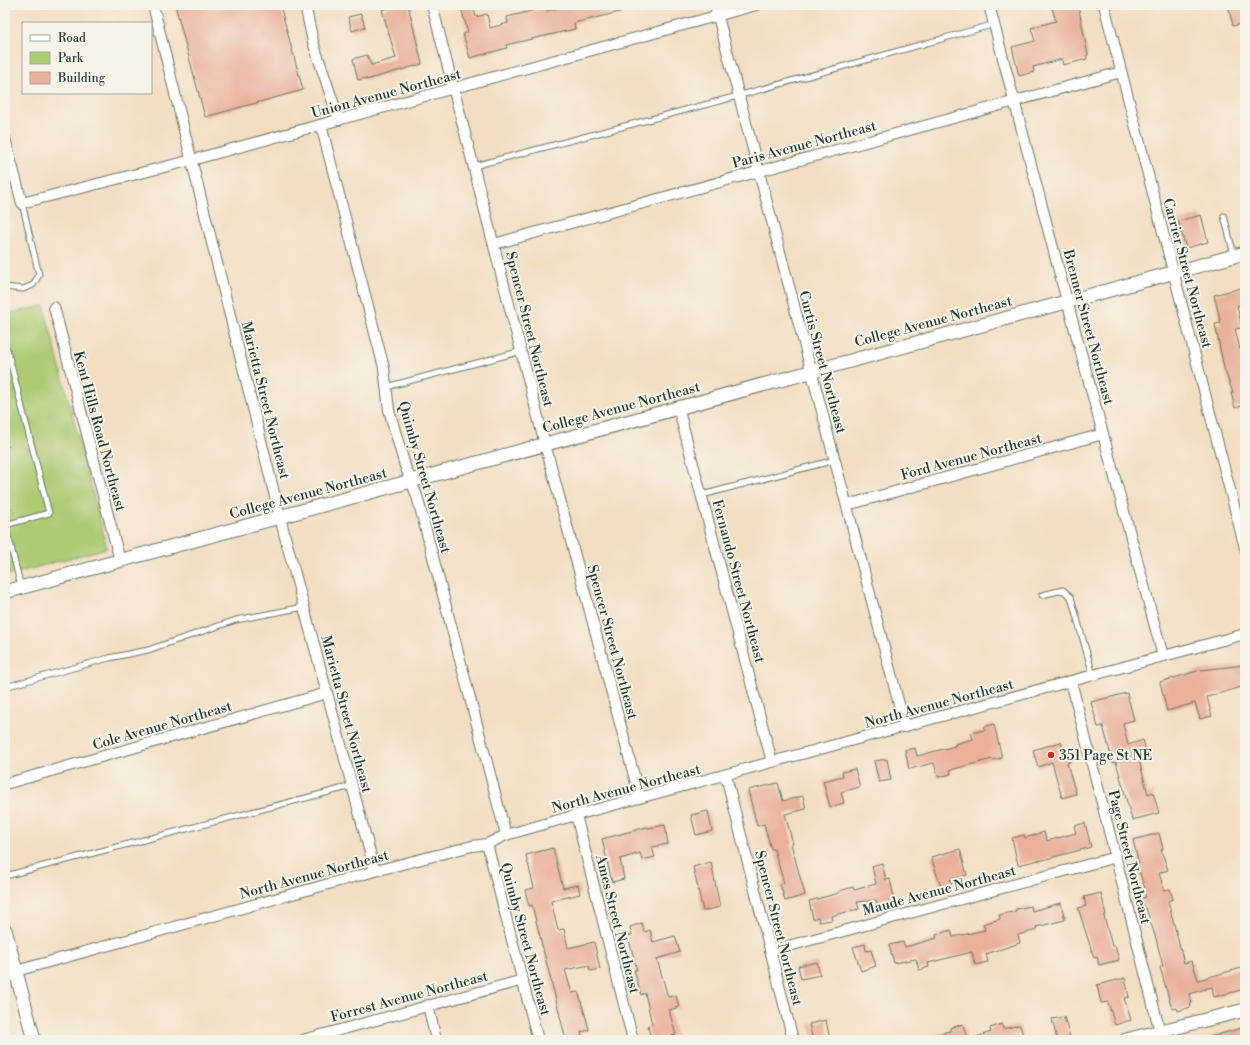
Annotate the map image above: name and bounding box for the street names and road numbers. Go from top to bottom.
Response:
street label: Union Avenue Northeast [309,65,463,123]
street label: Paris Avenue Northeast [730,117,878,173]
street label: Carrier Street Northeast [1158,196,1216,350]
street label: Brenner Street Northeast [1058,247,1117,407]
street label: Spencer Street Northeast [501,250,557,409]
street label: Curtis Street Northeast [794,289,850,436]
street label: College Avenue Northeast [853,292,1014,352]
street label: Marietta Street Northeast [237,320,293,481]
street label: Kent Hills Road Northeast [69,349,129,513]
street label: College Avenue Northeast [541,378,702,438]
street label: Quimby Street Northeast [394,399,454,556]
street label: Ford Avenue Northeast [899,429,1044,484]
street label: College Avenue Northeast [228,464,389,524]
street label: Fernando Street Northeast [708,498,769,665]
street label: Spencer Street Northeast [583,563,641,721]
street label: Marietta Street Northeast [316,634,376,795]
street label: North Avenue Northeast [863,675,1016,733]
street label: Cole Avenue Northeast [91,697,234,754]
street label: North Avenue Northeast [550,760,703,818]
street label: Page Street Northeast [1104,788,1154,926]
street label: North Avenue Northeast [238,846,391,904]
street label: Spencer Street Northeast [750,849,806,1008]
street label: Ames Street Northeast [591,852,643,995]
street label: Quimby Street Northeast [496,861,554,1018]
street label: Maude Avenue Northeast [861,862,1018,920]
street label: Forrest Avenue Northeast [329,967,490,1027]

